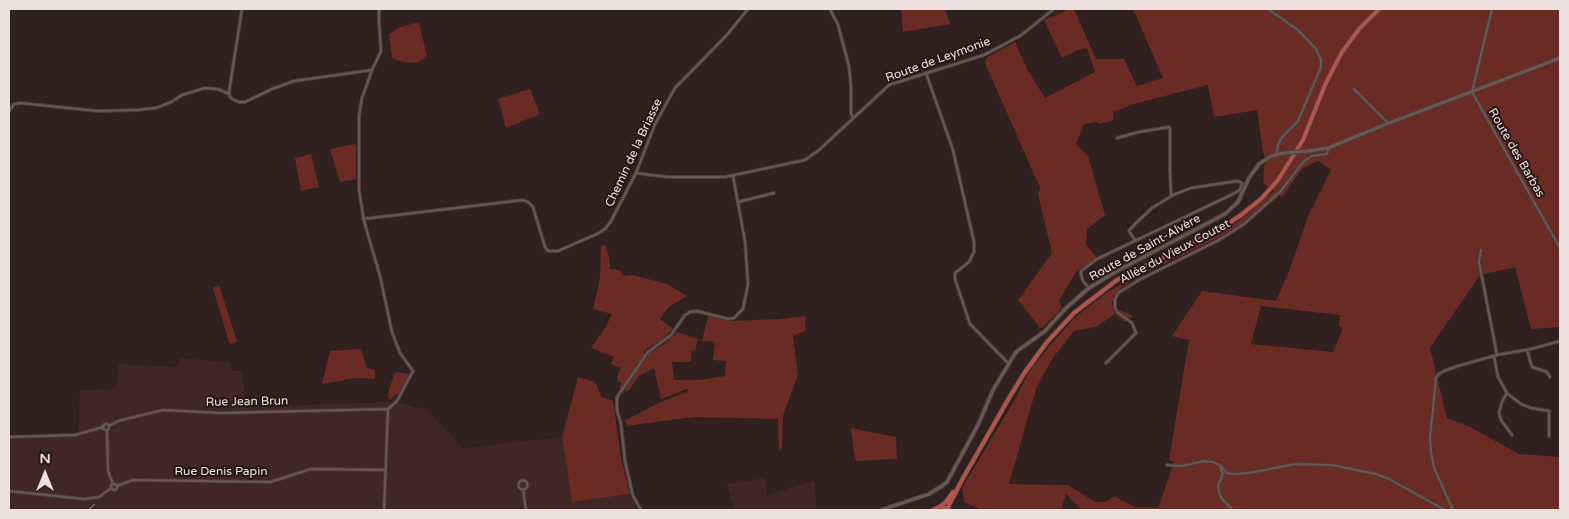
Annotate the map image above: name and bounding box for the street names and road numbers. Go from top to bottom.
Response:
street label: Route de Leymonie [884,34,992,86]
street label: Chemin de la Briasse [603,96,665,210]
street label: Route des Barbas [1485,106,1547,200]
street label: Route de Saint-Alvère [1087,211,1203,285]
street label: Allée du Vieux Coutet [1117,217,1233,287]
street label: Rue Jean Brun [205,394,289,410]
street label: Rue Denis Papin [175,465,267,479]

